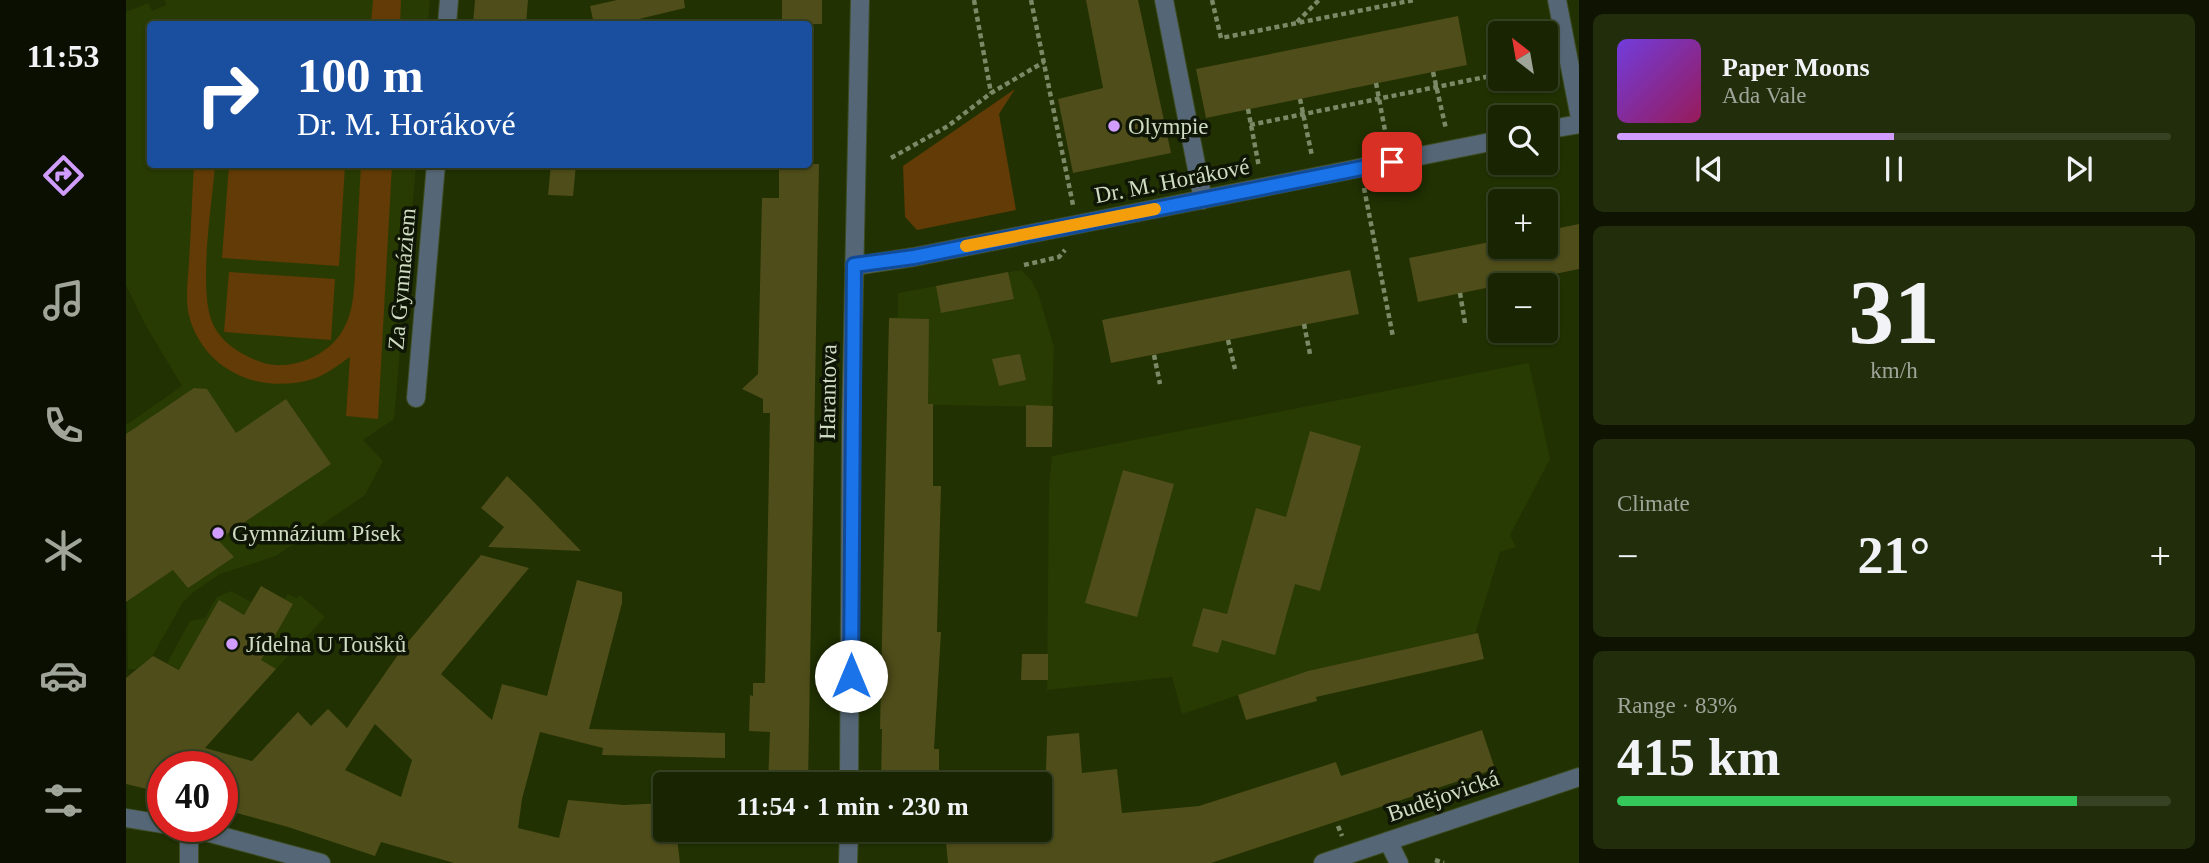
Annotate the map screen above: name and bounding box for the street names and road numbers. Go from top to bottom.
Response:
street label: Dr. M. Horákové [1092,154,1252,208]
street label: Za Gymnáziem [383,207,421,351]
street label: Harantova [815,344,841,440]
street label: Budějovická [1384,765,1502,827]

